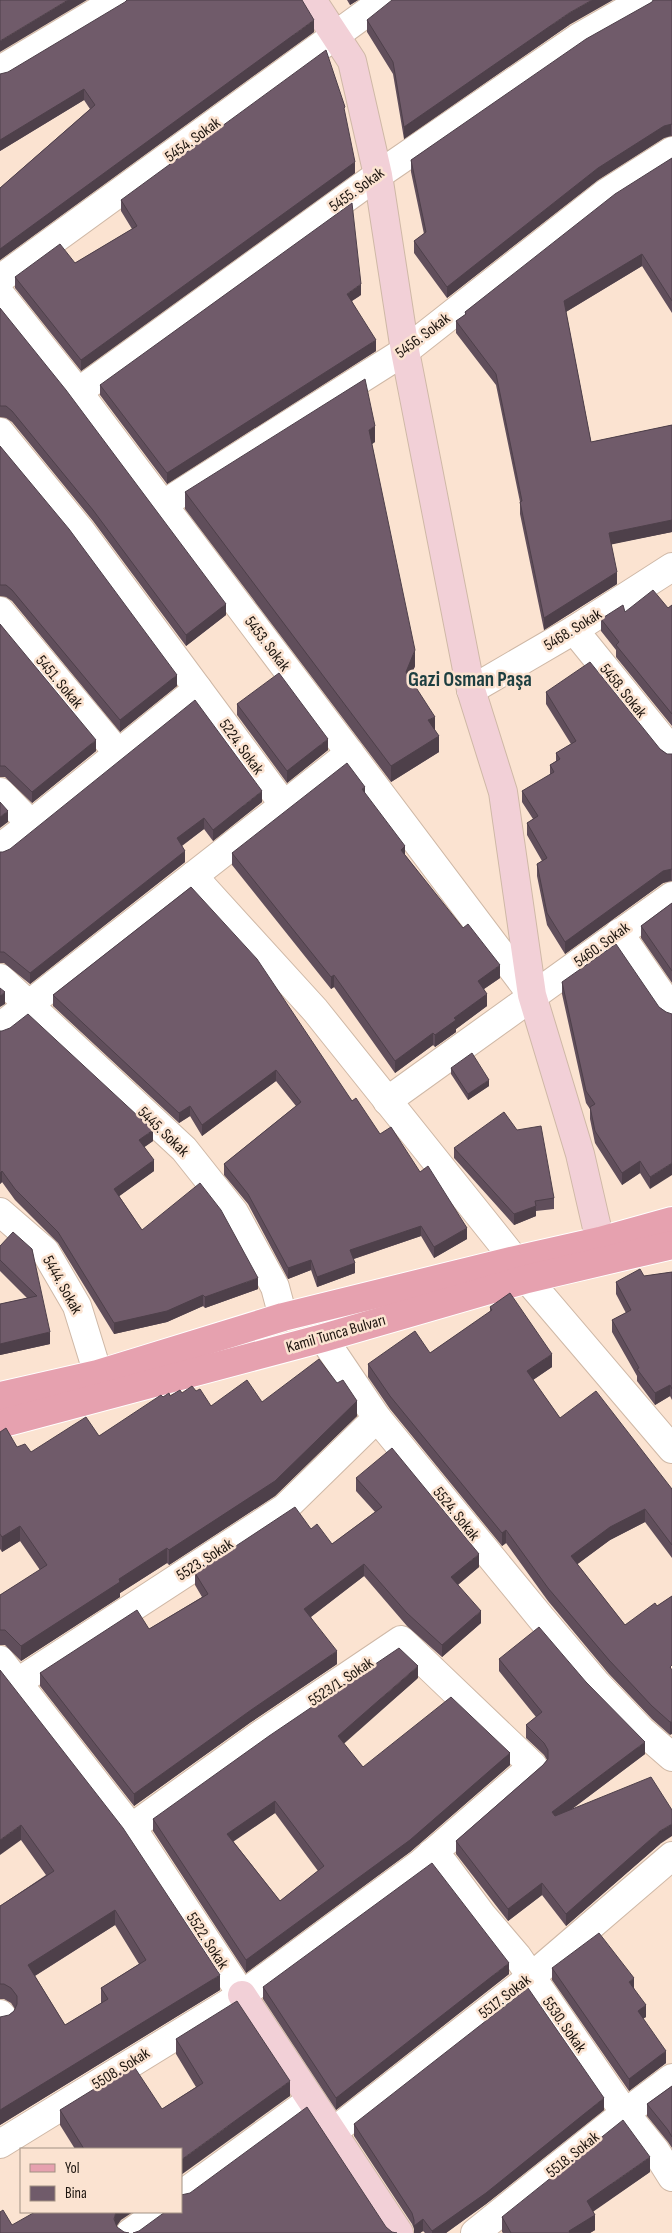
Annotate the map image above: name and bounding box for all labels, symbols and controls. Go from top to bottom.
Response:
street label: 5454. Sokak [162,114,224,166]
street label: 5455. Sokak [326,164,388,216]
street label: 5456. Sokak [392,309,454,363]
street label: 5468. Sokak [541,605,605,655]
street label: 5453. Sokak [240,613,294,675]
street label: 5451. Sokak [31,652,87,712]
street label: 5458. Sokak [595,660,651,722]
district label: Gazi Osman Paşa [408,667,532,692]
street label: 5224. Sokak [215,716,267,778]
street label: 5460. Sokak [570,918,634,972]
street label: 5445. Sokak [133,1103,193,1161]
street label: 5444. Sokak [38,1252,86,1318]
street label: Kamil Tunca Bulvarı [284,1311,388,1357]
street label: 5524. Sokak [429,1483,483,1545]
street label: 5523. Sokak [173,1535,237,1585]
street label: 5523/1. Sokak [305,1653,377,1711]
street label: 5522. Sokak [182,1909,232,1973]
street label: 5517. Sokak [475,1971,535,2023]
street label: 5530. Sokak [538,1993,590,2057]
street label: 5508. Sokak [89,2044,153,2094]
street label: 5518. Sokak [543,2128,603,2182]
legend [20,2148,182,2213]
text: Yol [65,2159,80,2178]
text: Bina [65,2184,87,2203]

